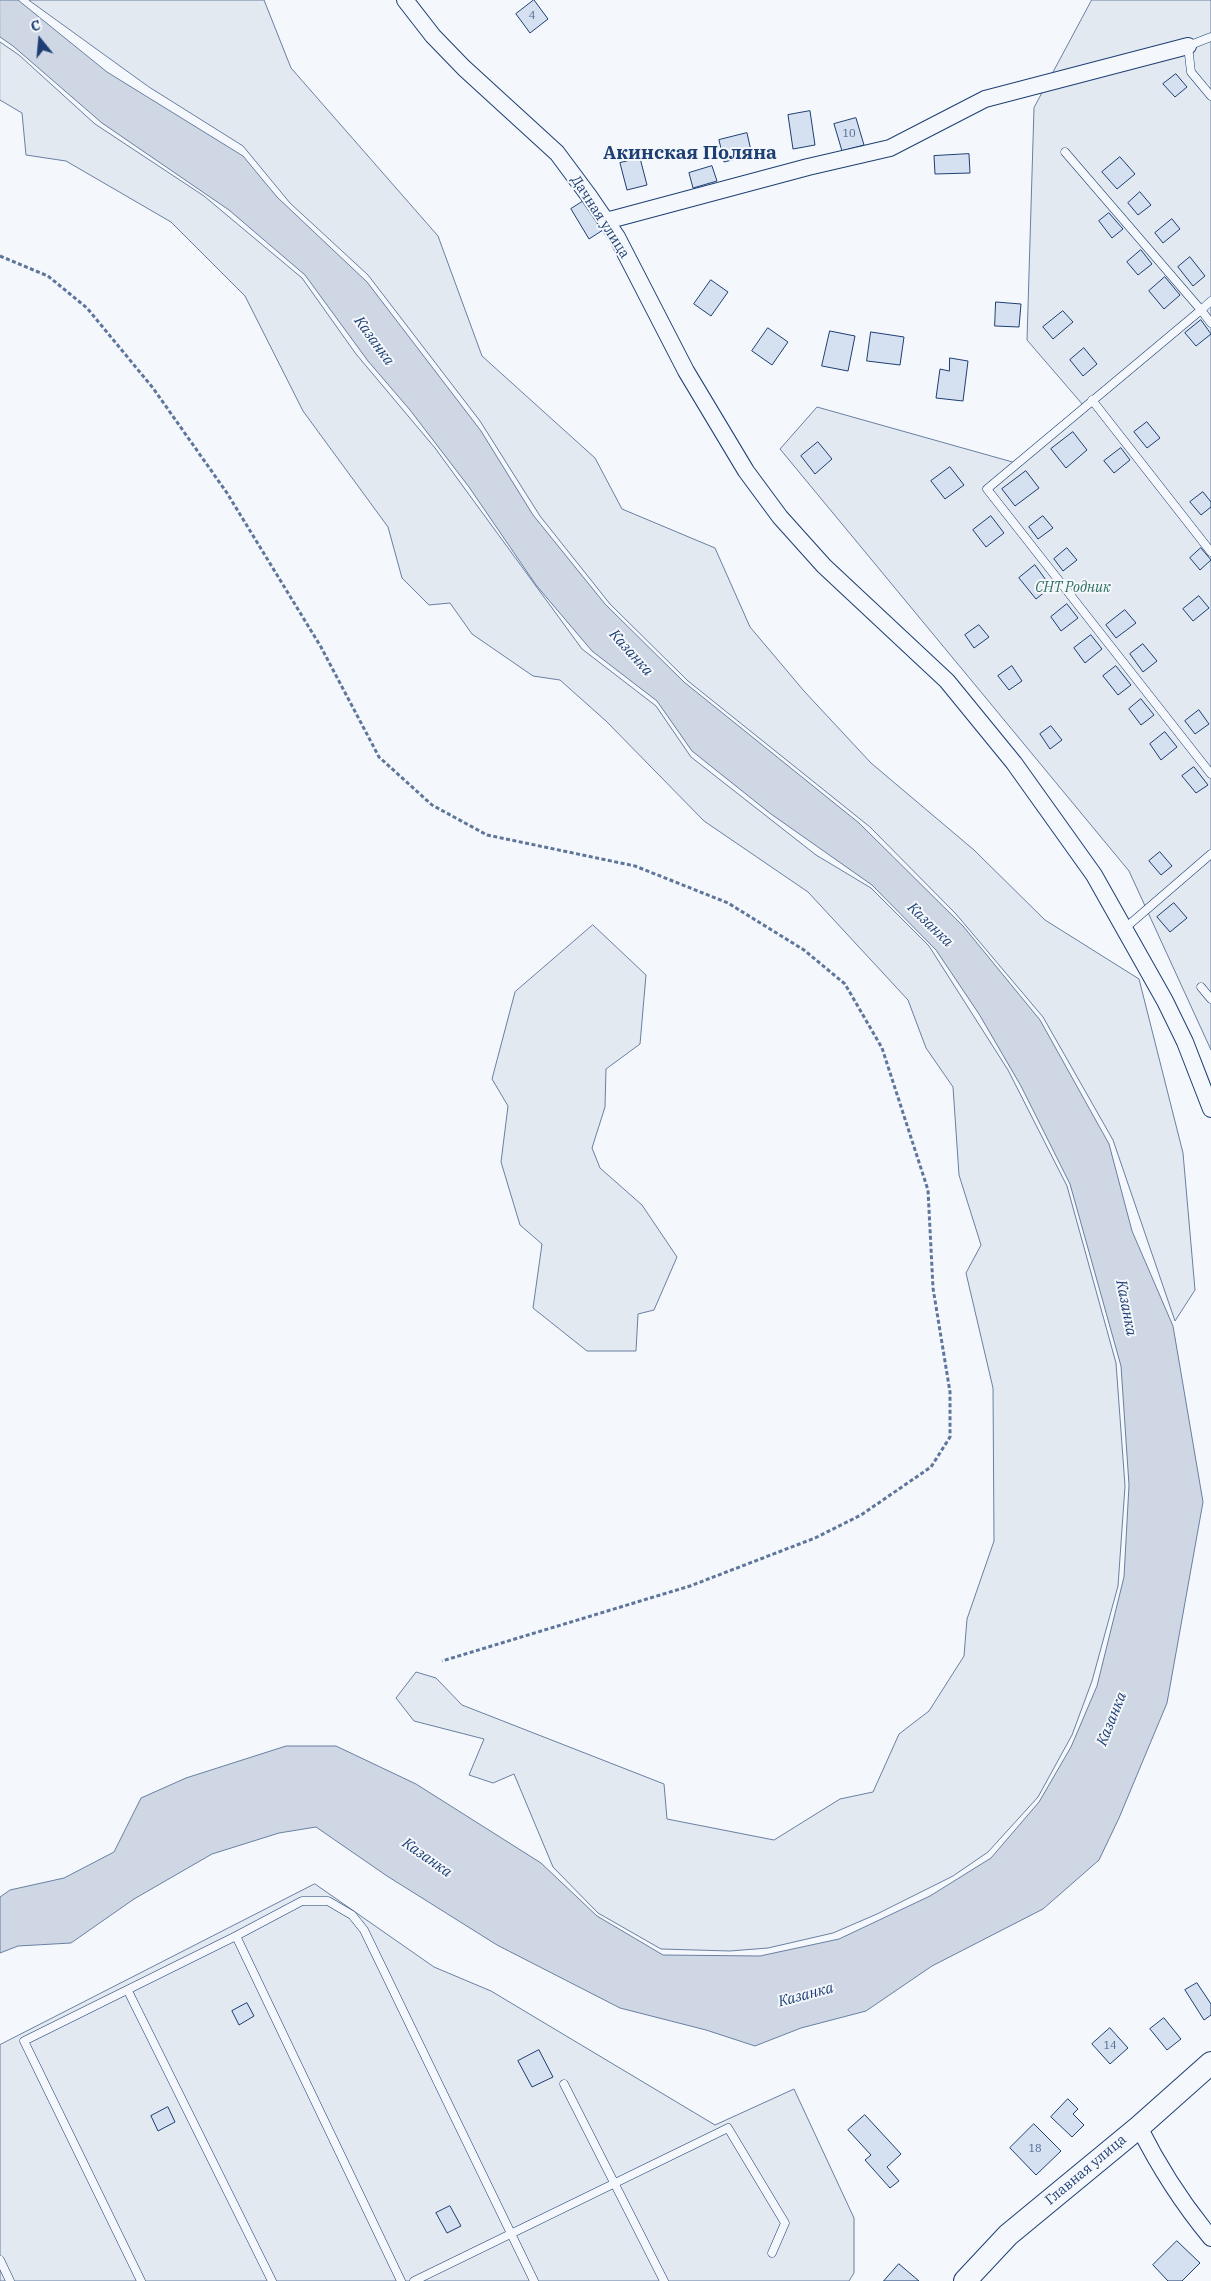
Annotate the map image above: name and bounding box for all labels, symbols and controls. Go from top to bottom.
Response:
house number: 4 [529,9,535,23]
north arrow [15,15,65,65]
text: С [29,16,43,36]
house number: 10 [842,127,856,141]
district label: Акинская Поляна [603,143,777,165]
street label: Дачная улица [567,173,633,261]
water label: Казанка [350,313,398,369]
park label: СНТ Родник [1035,580,1111,596]
water label: Казанка [605,626,657,680]
water label: Казанка [903,899,957,951]
water label: Казанка [1112,1278,1140,1338]
water label: Казанка [1093,1689,1131,1749]
water label: Казанка [399,1834,455,1882]
water label: Казанка [776,1979,836,2011]
house number: 14 [1103,2039,1117,2053]
street label: Главная улица [1042,2131,1130,2209]
house number: 18 [1028,2142,1042,2156]

